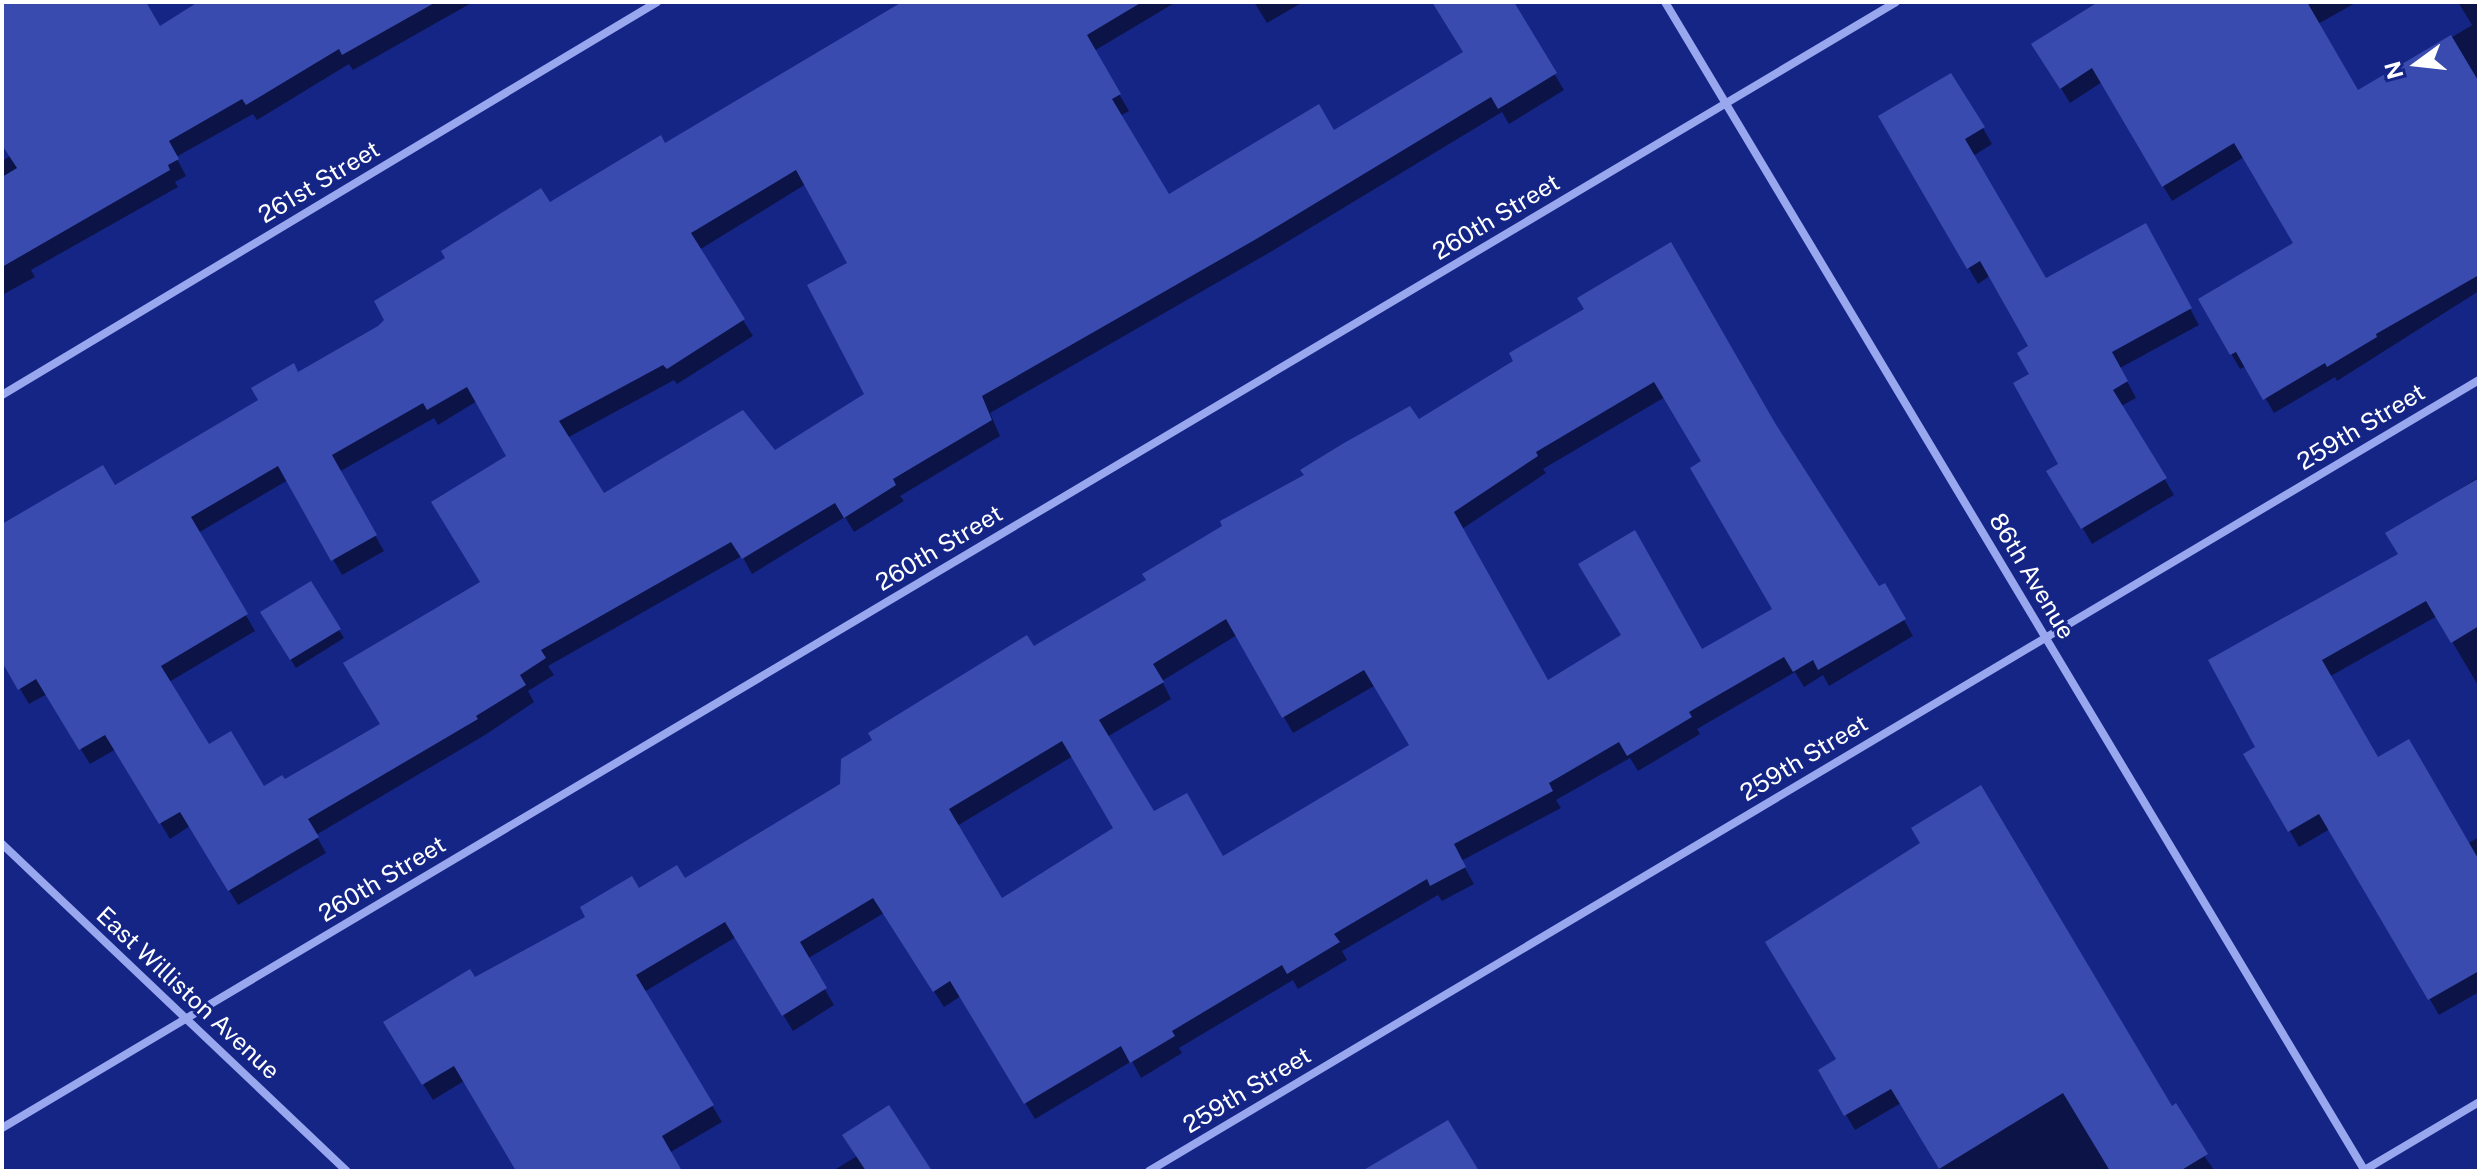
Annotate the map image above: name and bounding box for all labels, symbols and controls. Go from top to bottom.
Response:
north arrow [2377,24,2457,104]
text: N [2379,59,2409,82]
street label: 261st Street [253,135,385,229]
street label: 260th Street [1427,168,1565,266]
street label: 259th Street [2292,378,2430,476]
street label: 260th Street [870,499,1008,597]
street label: 86th Avenue [1983,508,2081,644]
street label: 259th Street [1735,709,1873,807]
street label: 260th Street [313,830,451,928]
street label: East Williston Avenue [90,900,286,1086]
street label: 259th Street [1178,1041,1316,1139]

